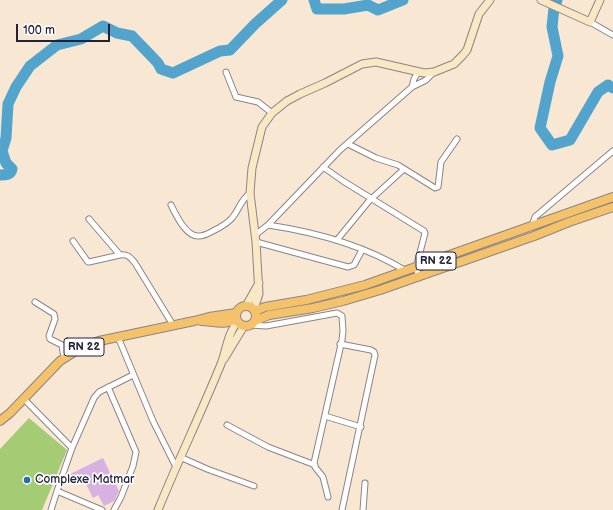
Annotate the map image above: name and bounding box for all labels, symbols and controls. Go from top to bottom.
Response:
scale bar [18,16,112,42]
text: 100 m [23,23,55,38]
road number: RN 22 [416,252,456,270]
road number: RN 22 [64,338,104,356]
place label: Complexe Matmar [35,473,134,487]
marker: Complexe Matmar [22,475,32,485]

